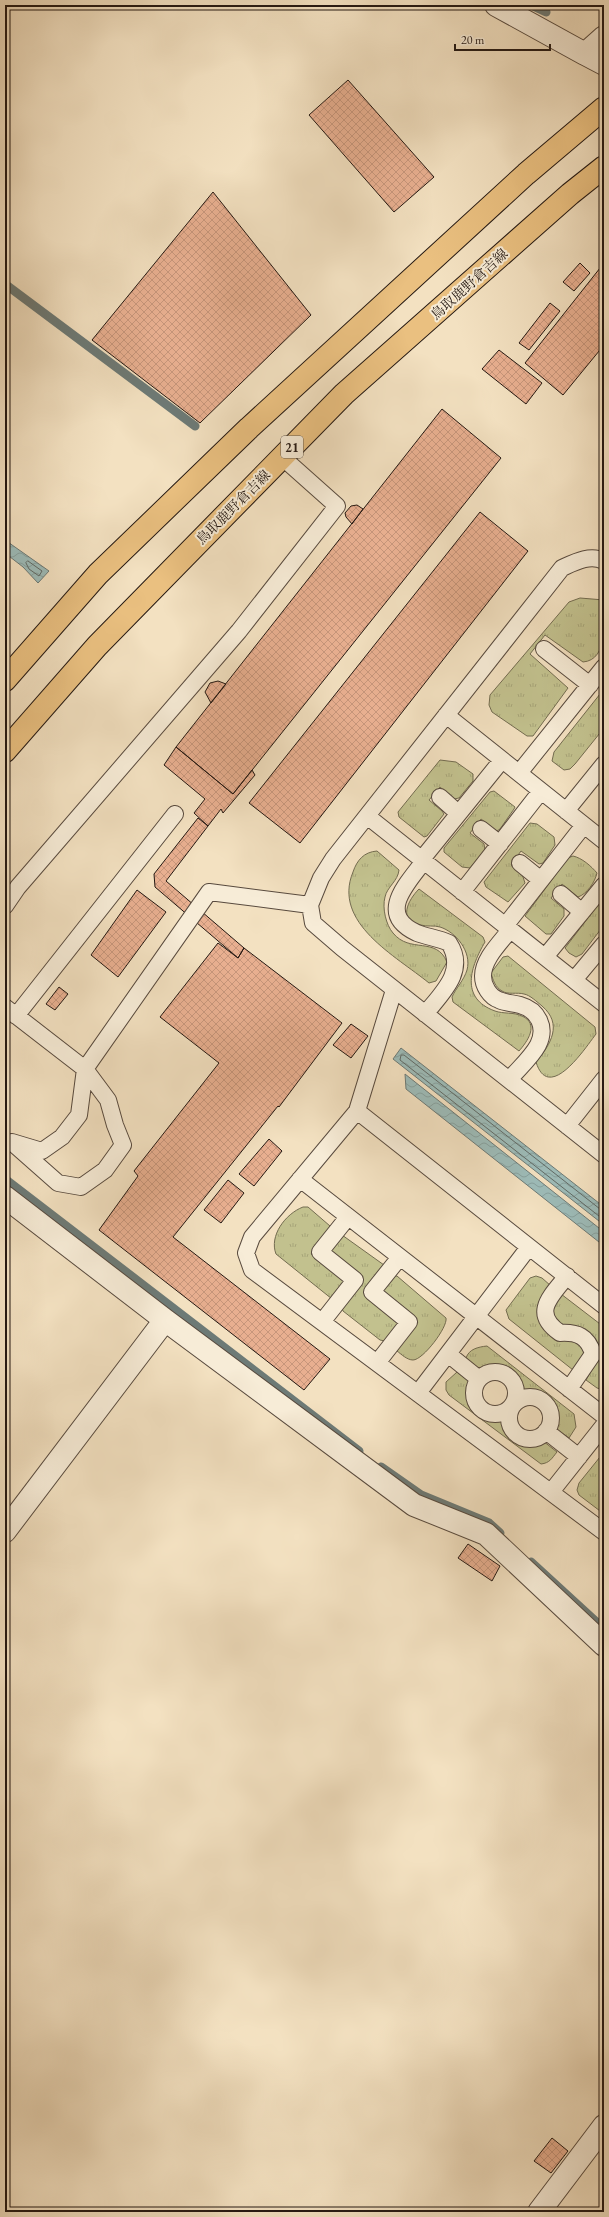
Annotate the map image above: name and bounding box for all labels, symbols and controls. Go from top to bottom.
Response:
scale bar [455,26,550,52]
text: 20 m [461,32,485,48]
street label: 鳥取鹿野倉吉線 [427,245,511,323]
road number: 21 [281,436,303,458]
street label: 鳥取鹿野倉吉線 [192,466,274,548]

